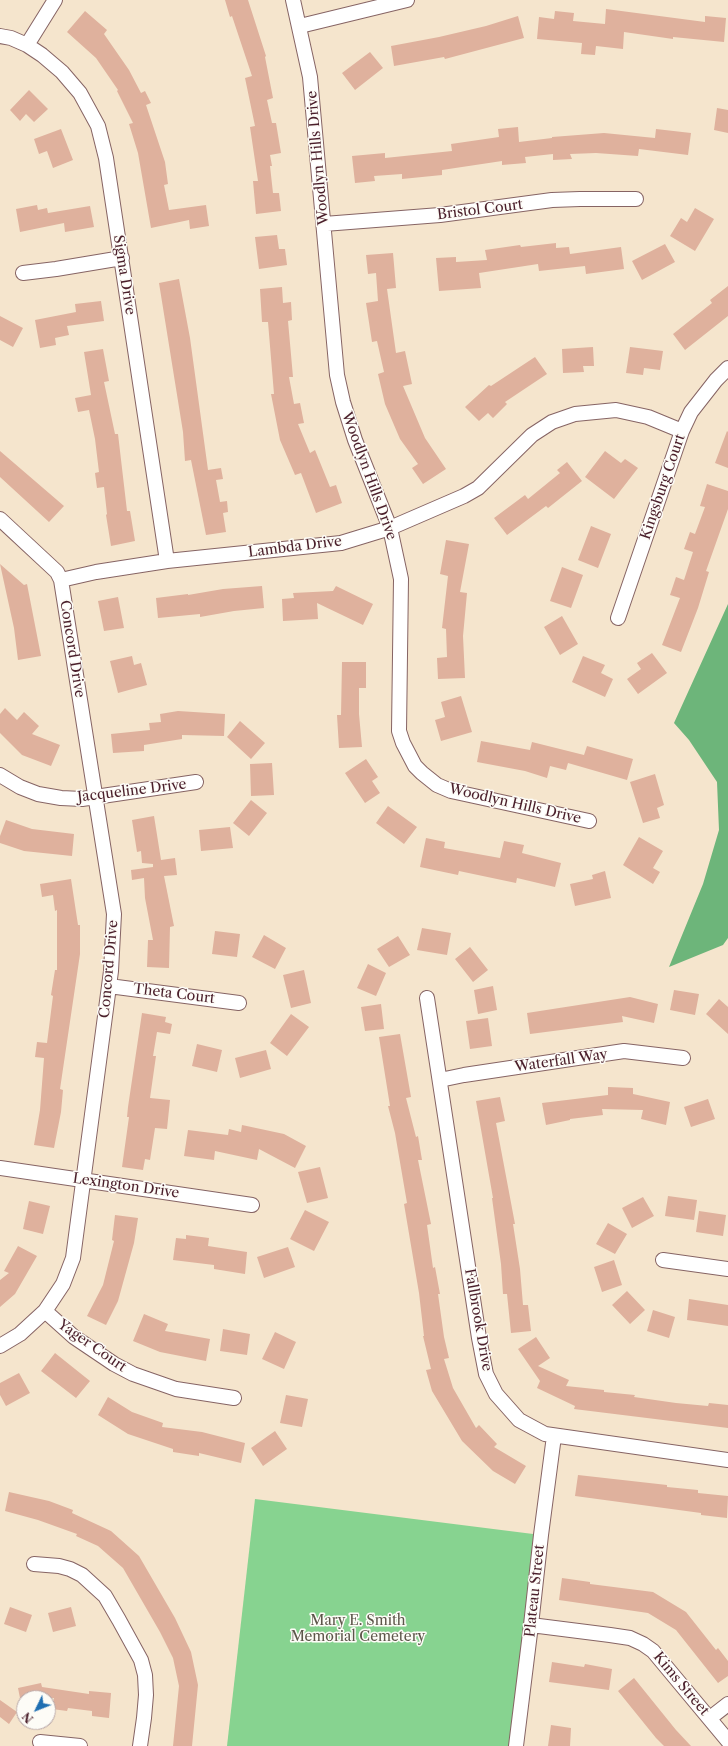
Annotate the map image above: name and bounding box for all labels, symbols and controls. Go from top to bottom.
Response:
street label: Woodlyn Hills Drive [304,90,332,226]
street label: Bristol Court [436,196,524,224]
street label: Sigma Drive [109,234,139,316]
street label: Woodlyn Hills Drive [338,410,400,542]
street label: Kingsburg Court [637,432,689,542]
street label: Lambda Drive [247,533,343,561]
street label: Concord Drive [56,599,88,699]
street label: Jacqueline Drive [77,776,187,806]
street label: Woodlyn Hills Drive [447,781,583,827]
street label: Concord Drive [96,919,122,1019]
street label: Theta Court [132,981,216,1007]
street label: Waterfall Way [514,1046,608,1076]
street label: Lexington Drive [72,1170,180,1202]
street label: Fallbrook Drive [461,1267,495,1373]
street label: Yager Court [55,1316,129,1376]
street label: Plateau Street [522,1544,548,1638]
park label: Mary E. Smith Memorial Cemetery [291,1613,425,1646]
street label: Kims Street [650,1649,712,1719]
north arrow [16,1690,56,1730]
text: N [20,1709,36,1726]

